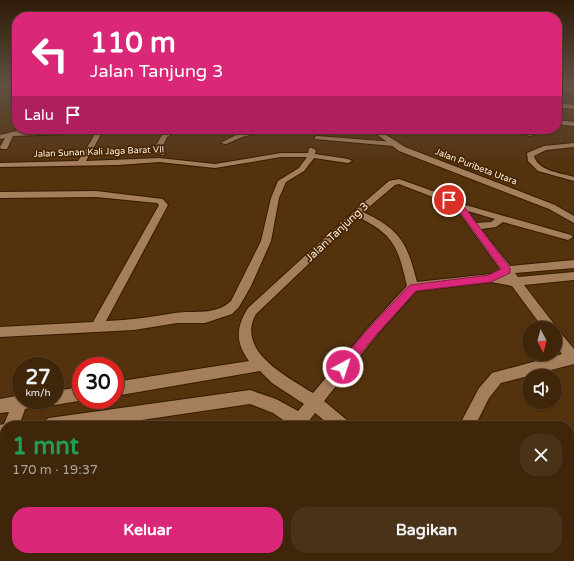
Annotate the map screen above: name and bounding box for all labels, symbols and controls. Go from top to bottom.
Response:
text: 110 m [90,26,176,60]
icon: left [24,28,76,80]
text: Jalan Tanjung 3 [90,60,223,82]
icon: arrive [62,104,84,126]
text: Lalu [24,106,54,124]
street label: Jalan Sunan Kali Jaga Barat VII [33,144,165,160]
street label: Jalan Puribeta Utara [433,146,519,188]
pin [432,183,466,217]
icon: arrive [438,189,460,211]
street label: Jalan Tanjung 3 [303,199,371,265]
north arrow [522,321,562,361]
map controls [522,321,562,409]
position arrow [322,346,364,388]
speed limit sign: 30 [72,357,124,409]
text: 27 [25,366,51,390]
button: sound [522,369,562,409]
text: km/h [25,387,51,399]
text: 1 mnt [12,432,79,461]
button: close [520,434,562,476]
text: 170 m · 19:37 [12,462,98,478]
button: Keluar [12,507,283,553]
button: Bagikan [291,507,562,553]

